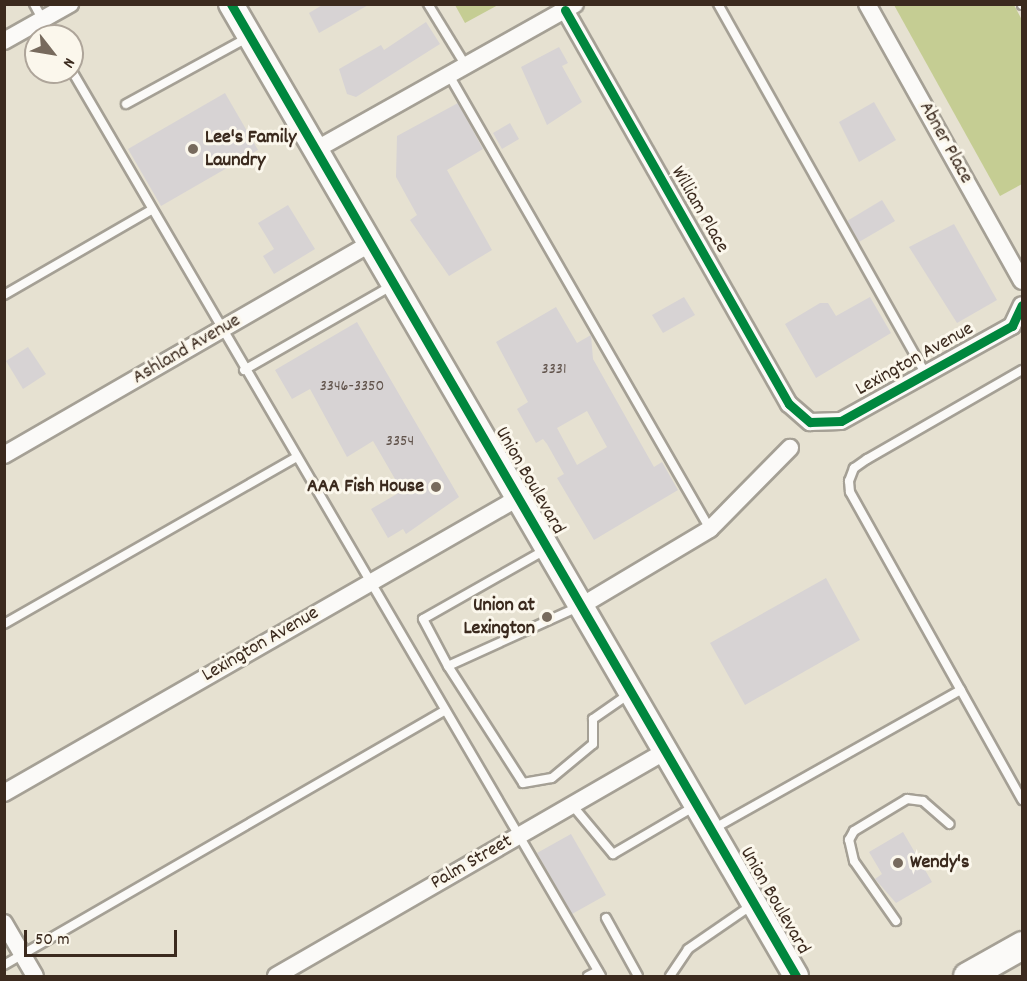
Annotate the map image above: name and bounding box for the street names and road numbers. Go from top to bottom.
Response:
street label: Abner Place [913,98,977,188]
street label: William Place [665,162,733,258]
street label: Ashland Avenue [129,309,245,391]
street label: Lexington Avenue [852,318,978,402]
street label: Union Boulevard [489,423,569,539]
street label: Lexington Avenue [198,602,324,688]
street label: Palm Street [427,830,517,896]
street label: Union Boulevard [734,843,814,959]

